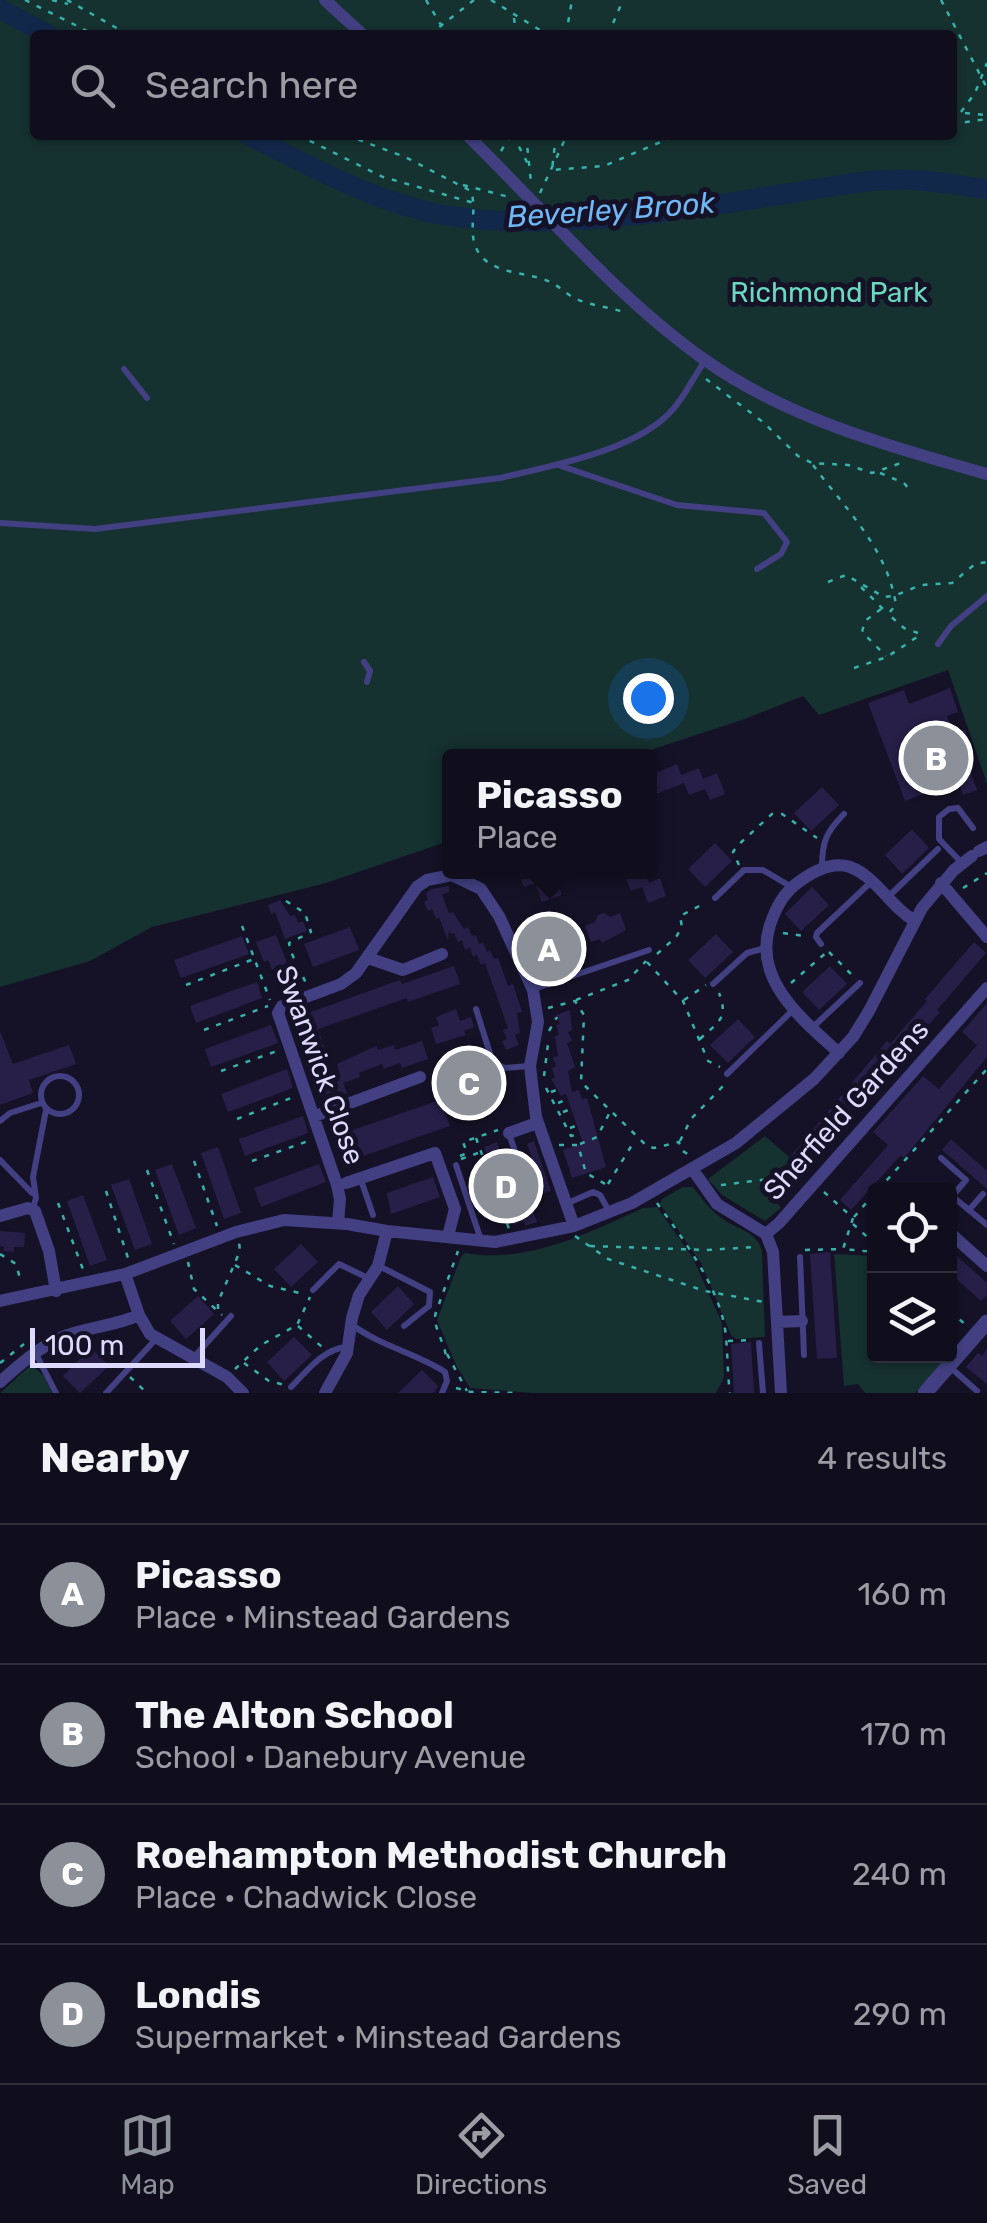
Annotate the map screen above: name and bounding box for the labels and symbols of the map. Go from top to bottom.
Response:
water label: Beverley Brook [506,185,717,235]
park label: Richmond Park [730,276,928,309]
your location [623,673,674,724]
pin: B [904,720,968,796]
pin: A [516,912,582,986]
street label: Swanwick Close [269,961,371,1169]
street label: Sherfield Gardens [757,1013,935,1207]
pin: C [436,1046,502,1120]
pin: D [474,1148,538,1224]
scale bar [30,1323,205,1368]

